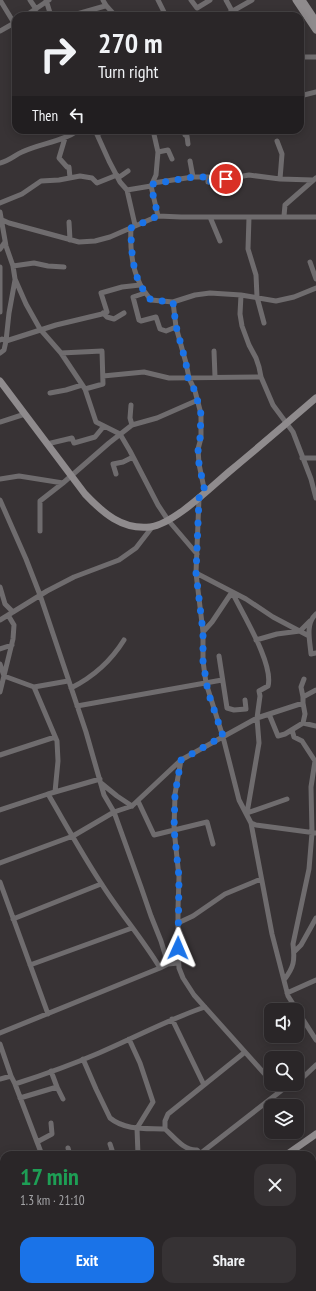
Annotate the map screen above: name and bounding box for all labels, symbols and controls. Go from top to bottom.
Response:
text: 270 m [98,24,162,61]
icon: right [32,28,84,80]
text: Turn right [98,60,158,83]
icon: left [66,104,88,126]
text: Then [32,106,58,125]
pin [209,162,243,196]
icon: arrive [215,168,237,190]
position arrow [157,927,199,969]
map controls [264,1003,304,1139]
button: sound [264,1003,304,1043]
button: search [264,1051,304,1091]
button: layers [264,1099,304,1139]
text: 17 min [20,1161,79,1192]
button: close [254,1164,296,1206]
text: 1.3 km · 21:10 [20,1192,85,1209]
button: Exit [20,1237,154,1283]
button: Share [162,1237,296,1283]

